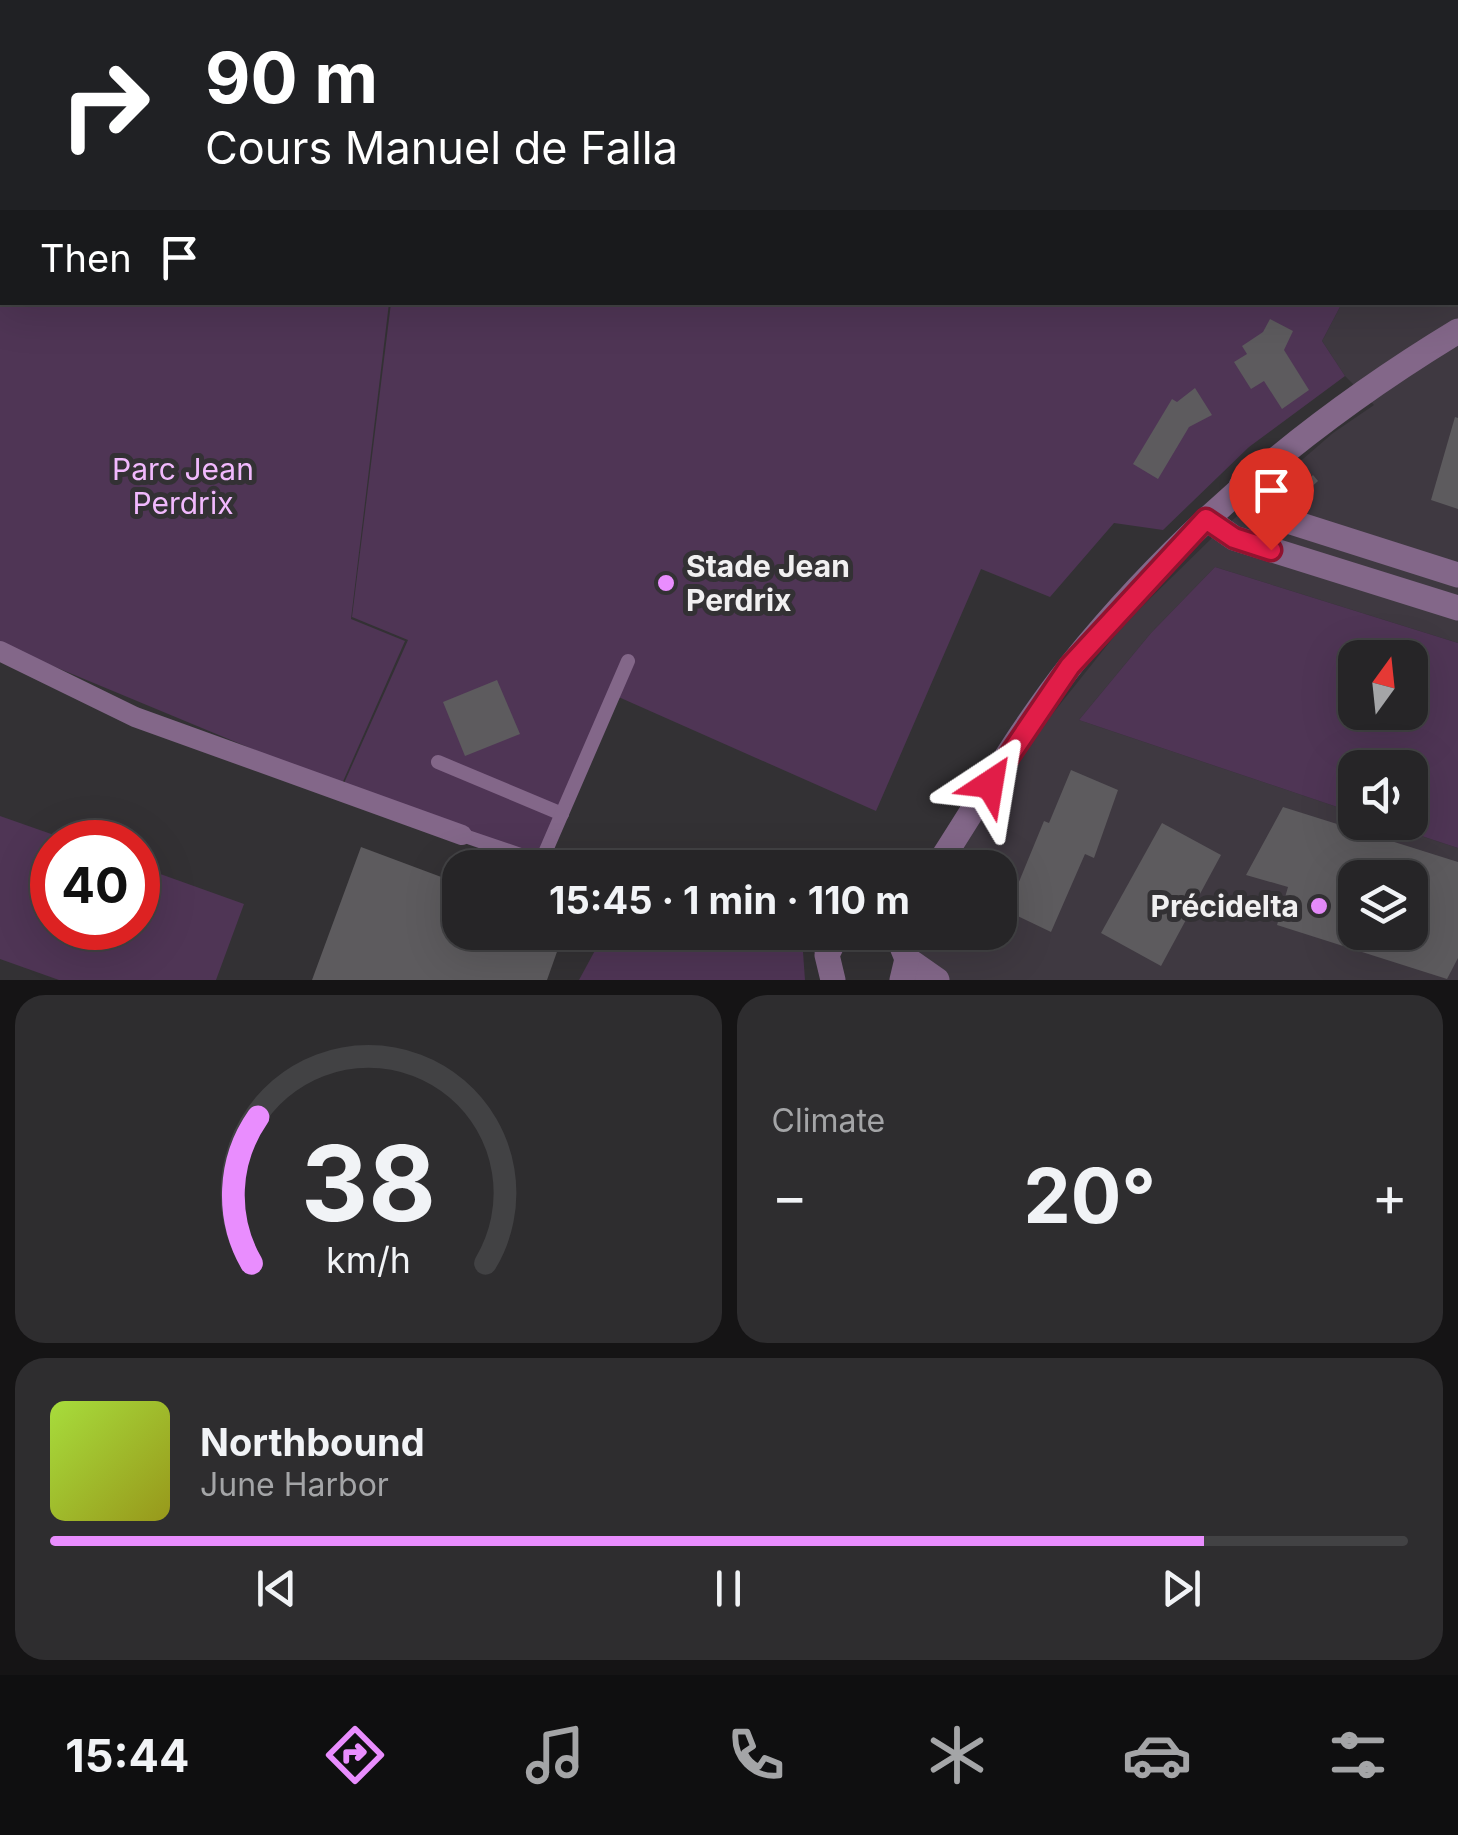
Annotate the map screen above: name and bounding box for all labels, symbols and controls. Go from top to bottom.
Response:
text: 90 m [205,35,378,120]
icon: right [40,40,170,170]
text: Cours Manuel de Falla [205,120,678,175]
icon: arrive [152,230,207,285]
text: Then [40,235,132,281]
pin [1229,448,1314,551]
park label: Parc Jean Perdrix [112,451,254,521]
icon: arrive [1244,463,1299,518]
place label: Stade Jean Perdrix [686,548,850,618]
marker: Stade Jean Perdrix [655,572,677,594]
north arrow [1338,640,1428,730]
map controls [1338,640,1428,950]
position arrow [938,732,1042,836]
button: sound [1338,750,1428,840]
speed limit sign: 40 [30,820,160,950]
button: layers [1338,860,1428,950]
text: 15:45 · 1 min · 110 m [549,877,910,923]
place label: Précidelta [1151,888,1299,924]
marker: Précidelta [1308,895,1330,917]
text: Climate [772,1101,885,1140]
text: 38 [301,1120,436,1246]
text: 20° [1024,1150,1156,1241]
text: − [772,1163,808,1229]
text: + [1372,1163,1408,1229]
text: km/h [326,1238,411,1282]
text: Northbound [200,1419,425,1465]
text: June Harbor [200,1465,389,1504]
icon: previous [249,1561,304,1616]
icon: pause [701,1561,756,1616]
icon: next [1154,1561,1209,1616]
icon: directions [320,1720,390,1790]
icon: music [520,1720,590,1790]
icon: phone [721,1720,791,1790]
icon: climate [922,1720,992,1790]
icon: car [1122,1720,1192,1790]
icon: filters [1323,1720,1393,1790]
text: 15:44 [65,1728,189,1783]

